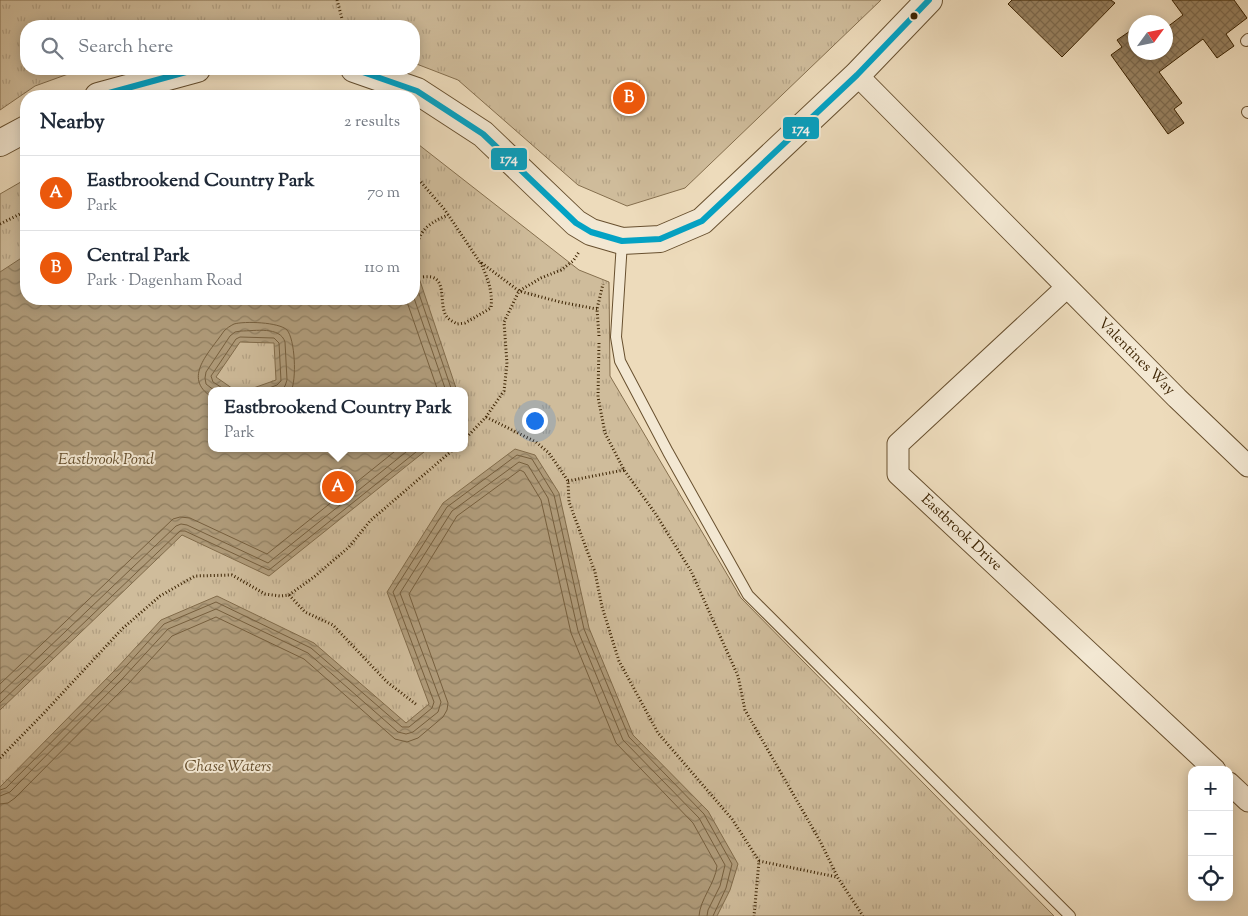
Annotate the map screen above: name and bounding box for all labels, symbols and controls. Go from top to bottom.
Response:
unlabelled marker [909,11,919,21]
north arrow [1128,15,1173,60]
search box [20,20,420,75]
icon: search [38,34,66,62]
text: Search here [78,34,173,61]
pin: B [613,79,645,117]
text: Nearby [40,108,105,138]
text: 2 results [344,111,400,134]
line badge: 174 [782,116,820,140]
text: 174 [792,120,810,140]
line badge: 174 [490,147,528,171]
text: 174 [500,150,518,170]
text: Eastbrookend Country Park [87,168,315,195]
text: A [50,182,63,205]
text: 70 m [367,182,400,205]
text: Park [87,195,118,218]
text: Central Park [87,243,190,270]
text: B [51,257,61,280]
text: 110 m [364,257,400,280]
text: Park · Dagenham Road [87,270,242,293]
street label: Valentines Way [1093,314,1180,401]
popup [208,387,468,452]
text: Eastbrookend Country Park [224,395,452,422]
your location [522,408,548,434]
text: Park [224,422,255,445]
water label: Eastbrook Pond [58,449,154,472]
pin: A [322,468,354,506]
street label: Eastbrook Drive [916,490,1006,576]
water label: Chase Waters [185,756,271,779]
map controls [1188,766,1233,901]
button: + [1188,766,1233,811]
button: − [1188,811,1233,856]
button: locate [1188,856,1233,901]

